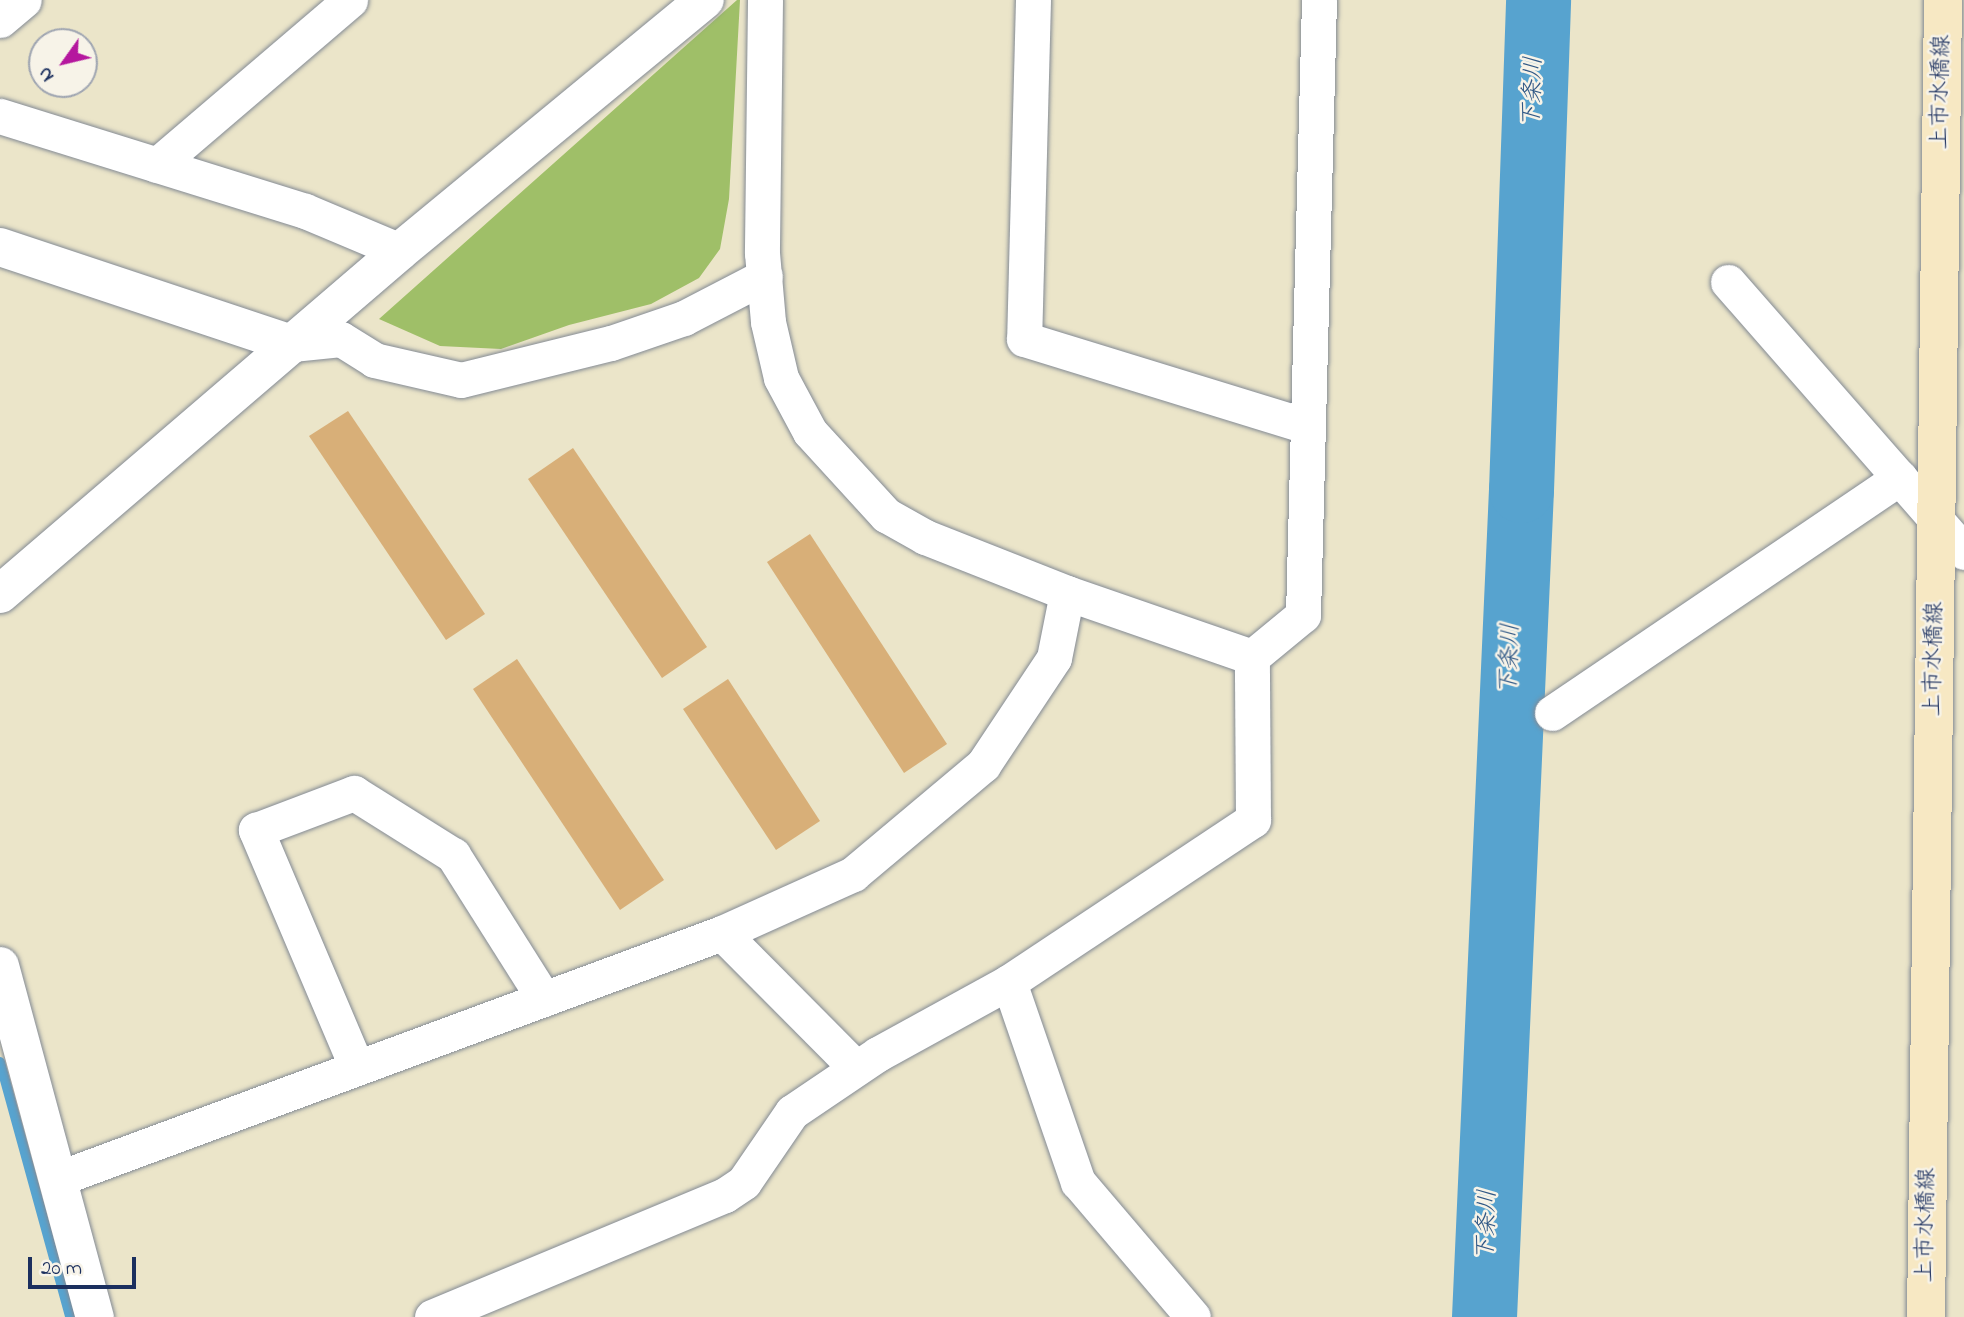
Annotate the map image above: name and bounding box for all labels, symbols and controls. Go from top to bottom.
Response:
north arrow [28,28,98,98]
street label: 上市水橋線 [1927,34,1957,150]
water label: 下条川 [1518,56,1550,128]
text: N [32,61,62,87]
street label: 上市水橋線 [1920,601,1950,717]
water label: 下条川 [1495,623,1527,695]
street label: 上市水橋線 [1912,1167,1942,1283]
water label: 下条川 [1472,1189,1504,1261]
scale bar [32,1244,140,1288]
text: 20 m [41,1254,82,1284]

